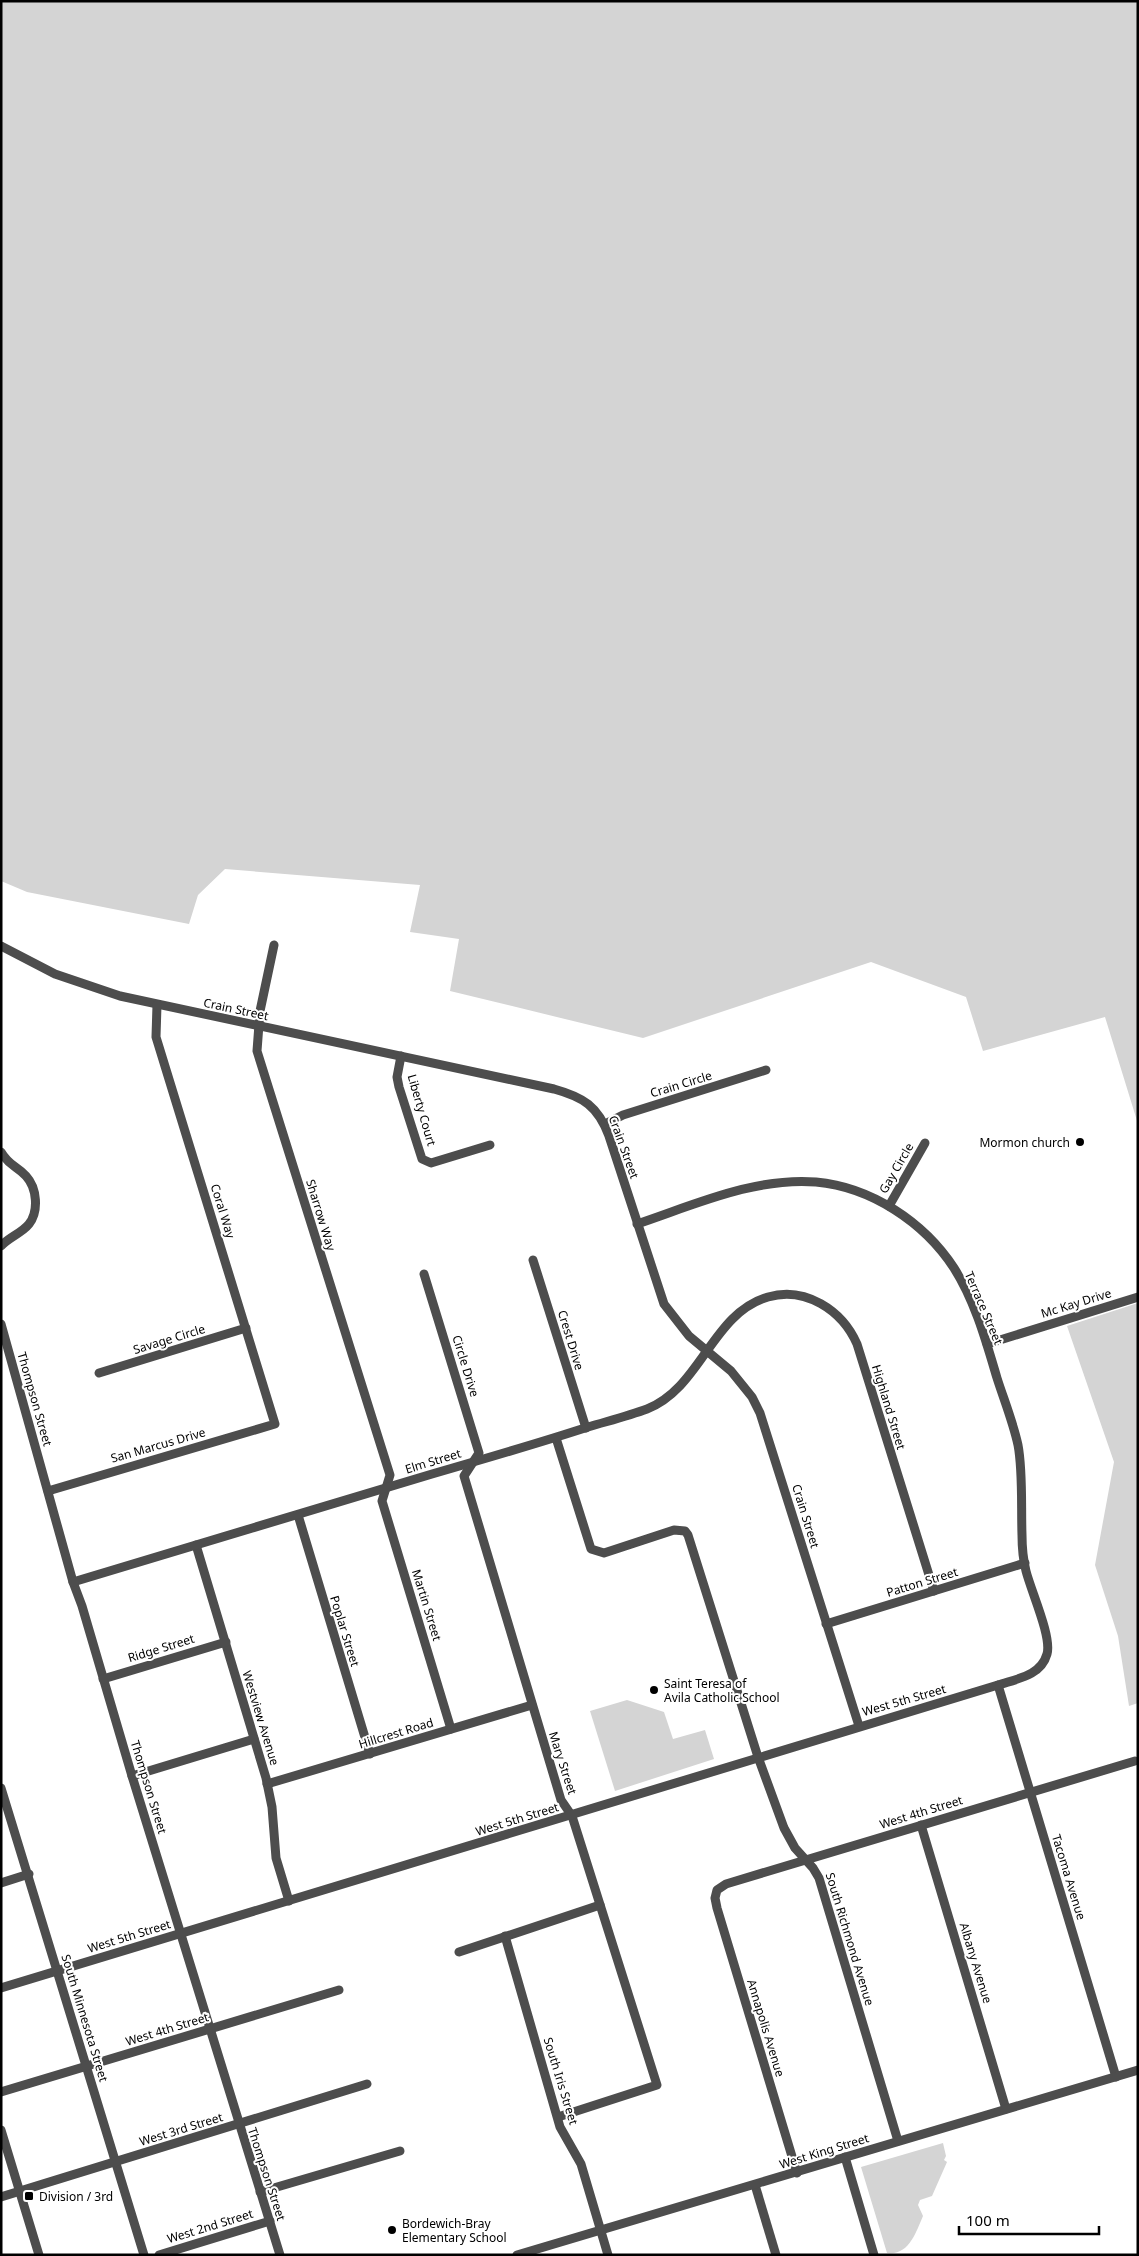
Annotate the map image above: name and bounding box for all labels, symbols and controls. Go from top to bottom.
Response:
street label: Crain Street [202,994,271,1024]
street label: Crain Circle [648,1066,714,1101]
street label: Liberty Court [404,1072,440,1148]
street label: Crain Street [605,1113,644,1182]
place label: Mormon church [979,1134,1070,1151]
marker: Mormon church [1074,1136,1086,1148]
street label: Gay Circle [875,1139,917,1196]
street label: Sharrow Way [302,1177,340,1254]
street label: Coral Way [207,1182,240,1241]
street label: Terrace Street [961,1269,1007,1348]
street label: Mc Kay Drive [1039,1284,1114,1322]
street label: Crest Drive [554,1308,588,1372]
street label: Savage Circle [131,1320,207,1358]
street label: Circle Drive [449,1333,484,1399]
street label: Thompson Street [13,1350,57,1449]
street label: Highland Street [868,1362,910,1452]
street label: San Marcus Drive [109,1423,208,1467]
street label: Elm Street [403,1444,464,1478]
street label: Crain Street [788,1482,824,1551]
street label: Patton Street [884,1563,960,1601]
street label: Martin Street [408,1567,446,1644]
street label: Poplar Street [326,1593,364,1669]
street label: Ridge Street [126,1630,197,1666]
street label: Westview Avenue [239,1669,284,1768]
place label: Saint Teresa of Avila Catholic School [664,1675,780,1706]
street label: West 5th Street [860,1680,948,1720]
marker: Saint Teresa of Avila Catholic School [648,1684,660,1696]
street label: Hillcrest Road [356,1714,436,1752]
street label: Mary Street [545,1729,581,1797]
street label: Thompson Street [127,1738,172,1837]
street label: West 4th Street [877,1791,965,1833]
street label: West 5th Street [473,1798,561,1840]
street label: Tacoma Avenue [1048,1832,1090,1922]
street label: South Richmond Avenue [822,1870,878,2008]
street label: West 5th Street [85,1915,173,1957]
street label: Albany Avenue [956,1921,996,2006]
street label: South Minnesota Street [58,1952,113,2084]
street label: Annapolis Avenue [743,1977,789,2079]
street label: West 4th Street [123,2008,211,2050]
street label: South Iris Street [540,2035,583,2127]
street label: West 3rd Street [137,2108,225,2150]
street label: Thompson Street [244,2125,290,2223]
street label: West King Street [777,2129,872,2173]
place label: Division / 3rd [39,2188,113,2205]
marker: Division / 3rd [23,2190,35,2202]
scale bar [959,2204,1099,2236]
street label: West 2nd Street [165,2205,256,2247]
text: 100 m [966,2210,1010,2230]
place label: Bordewich-Bray Elementary School [402,2215,507,2246]
marker: Bordewich-Bray Elementary School [386,2224,398,2236]

